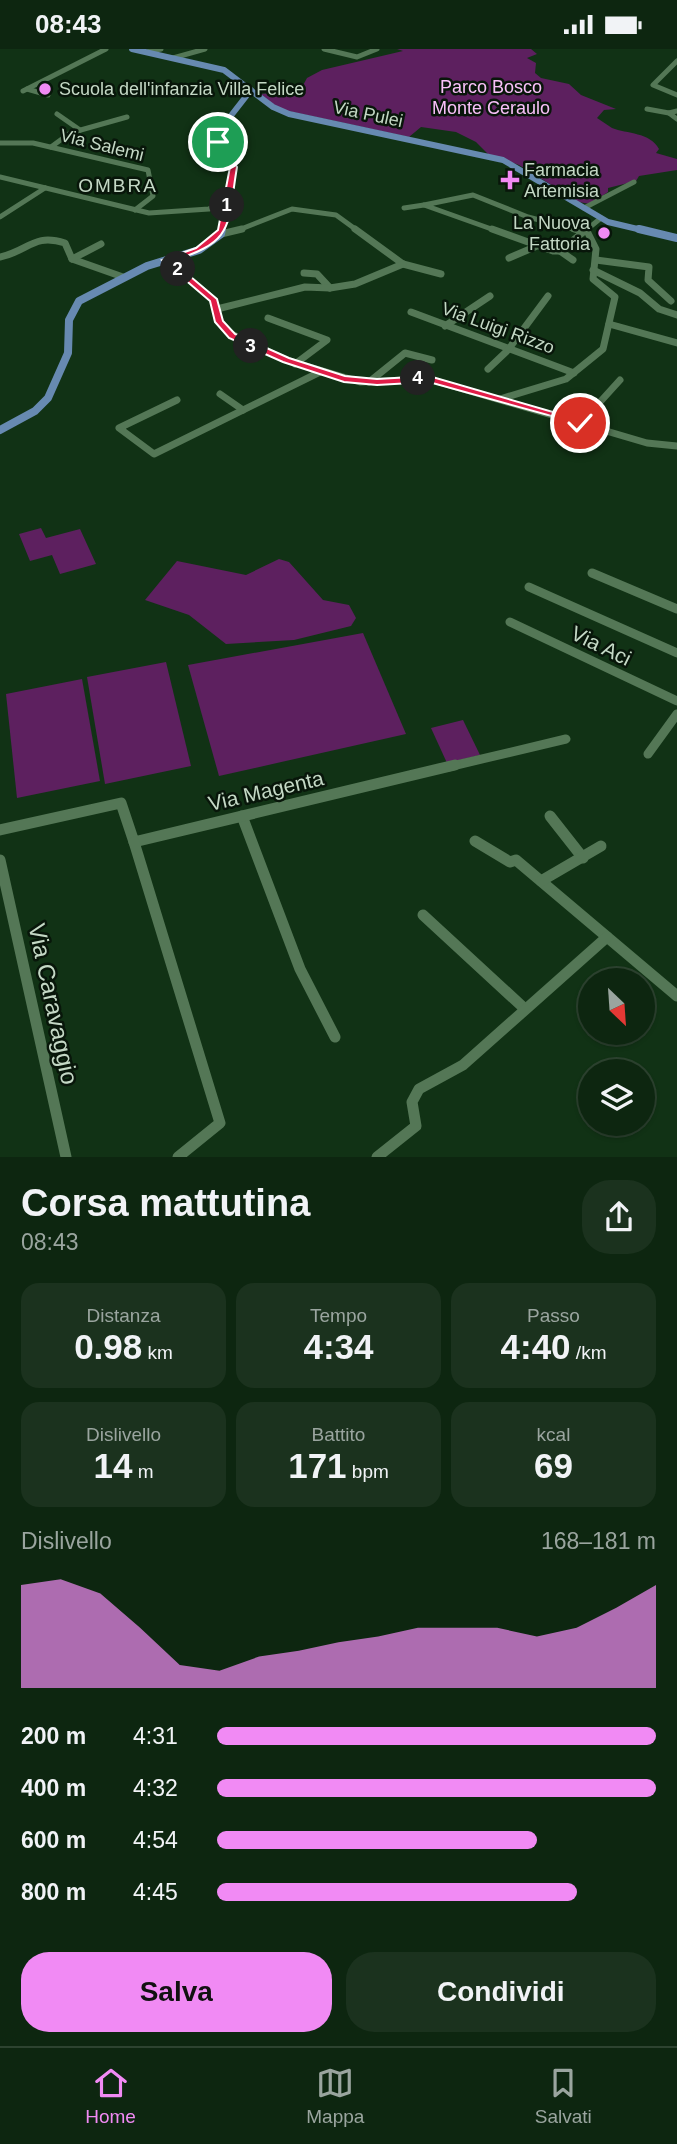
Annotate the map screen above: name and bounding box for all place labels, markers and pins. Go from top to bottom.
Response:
place label: Scuola dell'infanzia Villa Felice [59,79,304,99]
marker: Scuola dell'infanzia Villa Felice [37,81,53,97]
pin [188,112,248,172]
place label: Farmacia Artemisia [524,160,600,201]
marker: Farmacia Artemisia [502,172,518,188]
pin: 1 [210,187,244,223]
place label: La Nuova Fattoria [513,213,591,254]
marker: La Nuova Fattoria [596,225,612,241]
pin: 2 [160,251,196,287]
pin: 3 [233,329,268,363]
pin: 4 [400,361,436,395]
pin [550,393,610,453]

